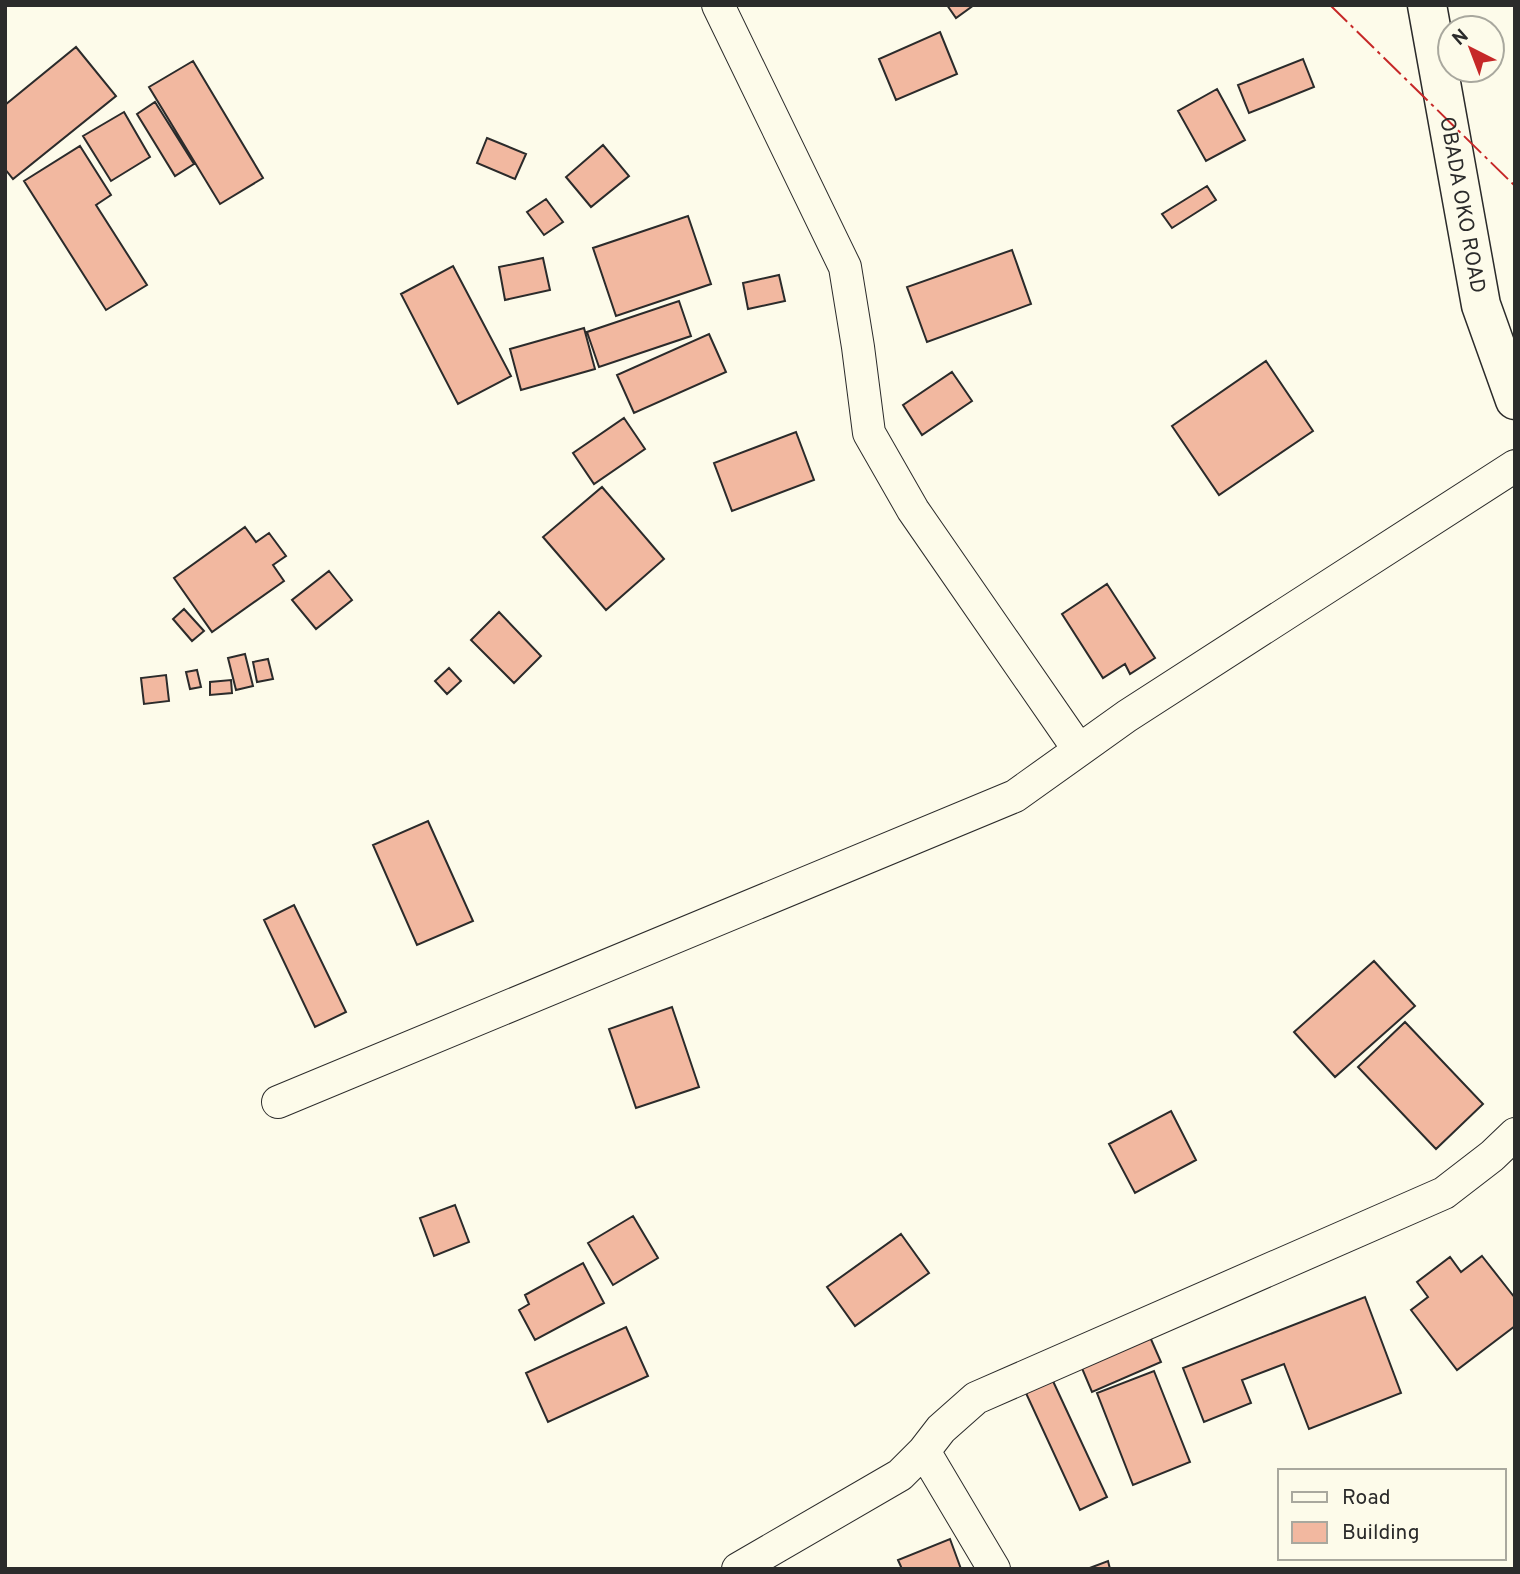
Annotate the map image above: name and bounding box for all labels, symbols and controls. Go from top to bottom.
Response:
north arrow [1436,14,1506,84]
text: N [1448,24,1474,51]
street label: OBADA OKO ROAD [1432,115,1491,296]
legend [1278,1469,1506,1560]
text: Road [1342,1485,1391,1512]
text: Building [1342,1520,1420,1547]

